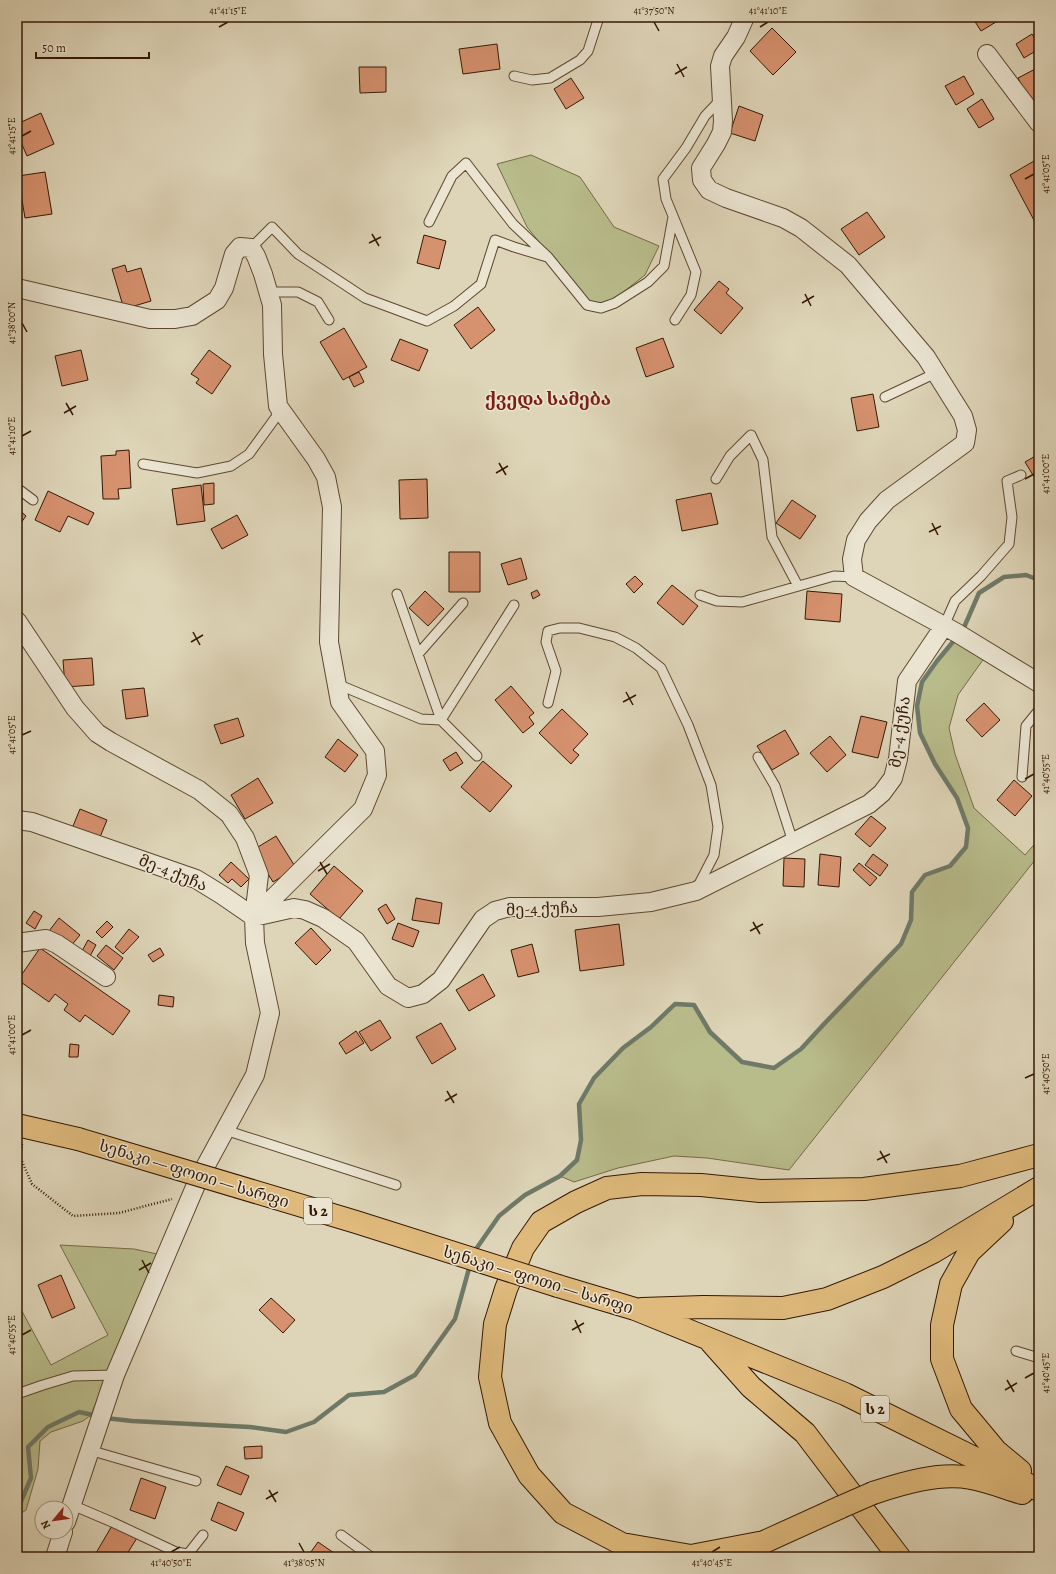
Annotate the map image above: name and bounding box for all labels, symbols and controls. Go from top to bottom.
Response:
text: 41°41'15"E [209,4,247,17]
text: 41°37'50"N [634,4,674,17]
text: 41°41'10"E [749,4,787,17]
scale bar [36,34,149,60]
text: 50 m [42,40,66,56]
text: 41°41'15"E [5,117,18,155]
text: 41°41'05"E [1039,154,1052,194]
text: 41°38'00"N [5,302,18,344]
district label: ქვედა სამება [485,387,611,411]
text: 41°41'10"E [5,417,18,455]
text: 41°41'00"E [1039,454,1052,494]
street label: მე-4 ქუჩა [884,695,916,769]
text: 41°41'05"E [5,715,18,755]
text: 41°40'55"E [1039,754,1052,794]
street label: მე-4 ქუჩა [136,849,210,897]
street label: მე-4 ქუჩა [506,897,578,921]
text: 41°41'00"E [5,1015,18,1055]
text: 41°40'50"E [1039,1053,1052,1095]
street label: სენაკი — ფოთი — სარფი [96,1135,292,1213]
road number: ს 2 [304,1198,332,1224]
street label: სენაკი — ფოთი — სარფი [440,1241,636,1319]
text: 41°40'55"E [5,1315,18,1355]
text: 41°40'45"E [1039,1353,1052,1393]
road number: ს 2 [861,1396,889,1422]
north arrow [34,1500,74,1540]
text: N [37,1517,54,1532]
text: 41°40'50"E [150,1556,192,1569]
text: 41°38'05"N [283,1556,325,1569]
text: 41°40'45"E [692,1556,732,1569]

